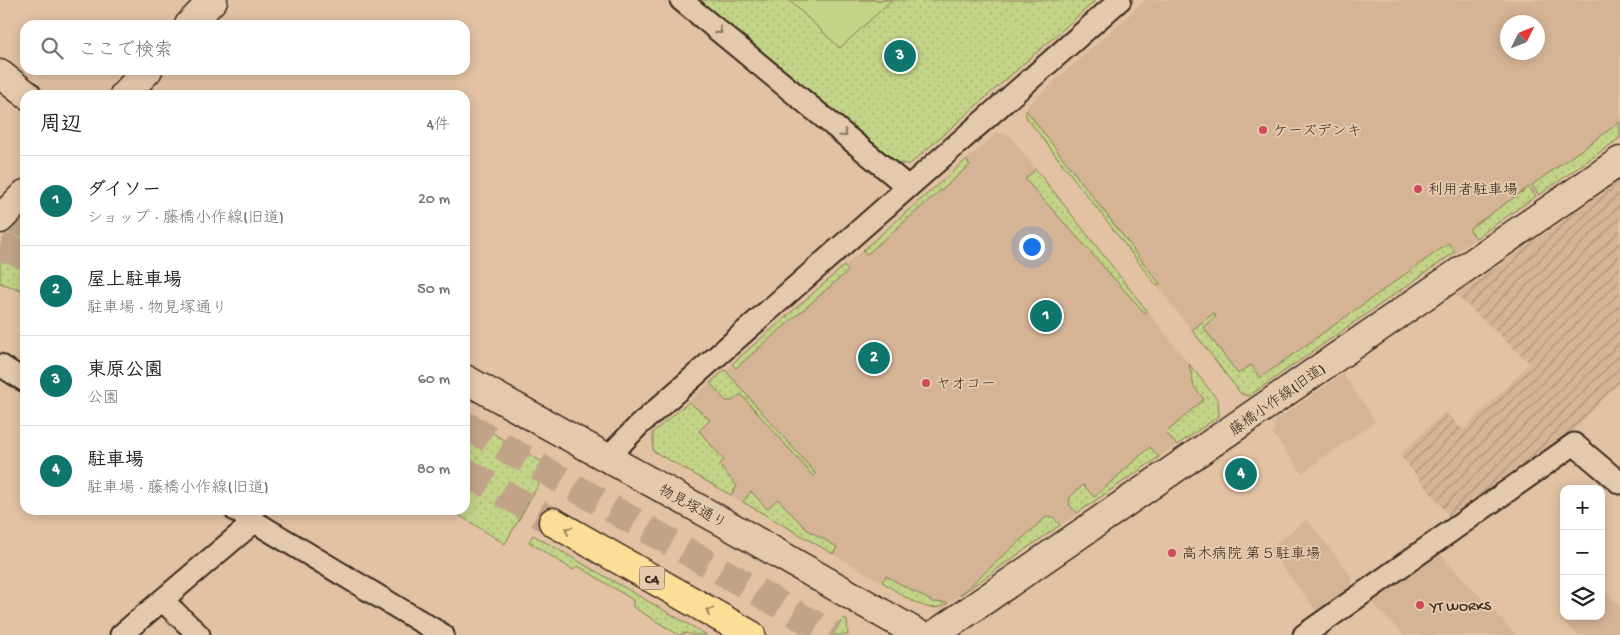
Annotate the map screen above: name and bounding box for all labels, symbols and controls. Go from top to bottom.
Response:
north arrow [1500,15,1545,60]
search box [20,20,470,75]
one-way arrow [713,25,722,34]
icon: search [38,34,66,62]
pin: 3 [884,37,916,75]
text: ここで検索 [78,40,173,63]
text: 周辺 [40,114,82,139]
text: 4件 [426,117,450,136]
place label: ケーズデンキ [1273,123,1362,141]
marker: ケーズデンキ [1257,124,1269,136]
one-way arrow [839,128,848,137]
text: ダイソー [87,180,161,203]
place label: 利用者駐車場 [1428,181,1518,200]
marker: 利用者駐車場 [1412,183,1424,195]
text: 1 [53,191,59,210]
text: 20 m [418,191,450,210]
text: ショップ · 藤橋小作線(旧道) [87,210,284,229]
your location [1019,234,1045,260]
text: 屋上駐車場 [87,270,182,293]
text: 2 [52,281,60,300]
text: 50 m [417,281,450,300]
pin: 1 [1030,297,1062,335]
text: 駐車場 · 物見塚通り [87,300,228,319]
pin: 2 [858,339,890,377]
text: 東原公園 [87,360,163,383]
street label: 藤橋小作線(旧道) [1226,360,1330,441]
text: 3 [52,371,60,390]
text: 60 m [418,371,450,390]
place label: ヤオコー [936,376,996,394]
marker: ヤオコー [920,377,932,389]
text: 公園 [87,390,119,409]
text: 駐車場 [87,450,144,473]
pin: 4 [1225,455,1257,493]
text: 4 [52,461,60,480]
text: 80 m [417,461,450,480]
text: 駐車場 · 藤橋小作線(旧道) [87,480,269,499]
street label: 物見塚通り [655,482,729,534]
map controls [1560,485,1605,620]
button: + [1560,485,1605,530]
one-way arrow [564,527,573,537]
button: − [1560,530,1605,575]
place label: 高木病院 第５駐車場 [1182,545,1321,564]
marker: 高木病院 第５駐車場 [1166,547,1178,559]
road number: C4 [640,566,664,590]
button: layers [1560,575,1605,620]
place label: YT WORKS [1428,598,1491,616]
marker: YT WORKS [1414,599,1426,611]
one-way arrow [705,607,714,617]

